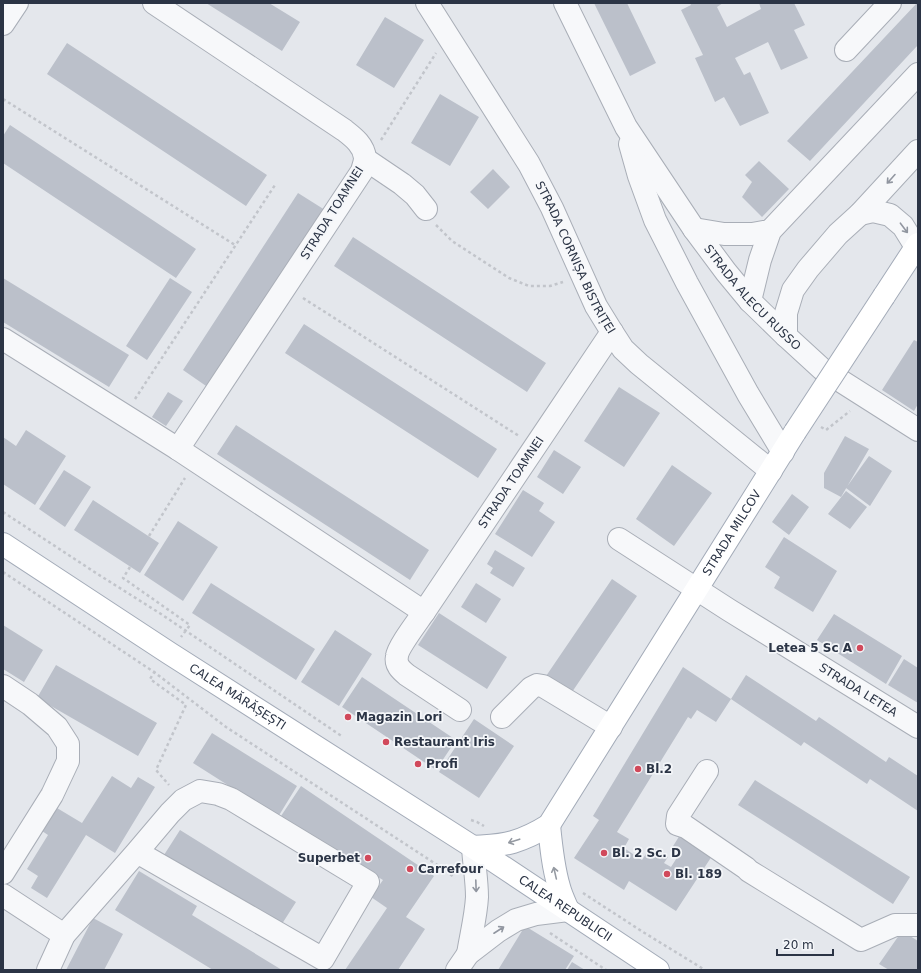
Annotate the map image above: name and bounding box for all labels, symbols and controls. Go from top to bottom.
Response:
street label: STRADA TOAMNEI [298,164,366,262]
one-way arrow [887,174,896,185]
street label: STRADA CORNIȘA BISTRIȚEI [532,179,618,336]
one-way arrow [899,223,908,234]
street label: STRADA ALECU RUSSO [701,242,804,353]
street label: STRADA TOAMNEI [475,434,547,531]
street label: STRADA MILCOV [700,487,764,578]
place label: Letea 5 Sc A [768,641,853,655]
marker: Letea 5 Sc A [855,643,865,653]
street label: CALEA MĂRĂȘEȘTI [187,661,289,733]
street label: STRADA LETEA [817,661,901,720]
place label: Magazin Lori [356,710,442,724]
marker: Magazin Lori [343,712,353,722]
place label: Restaurant Iris [394,735,495,749]
marker: Restaurant Iris [381,737,391,747]
place label: Profi [426,757,458,771]
marker: Profi [413,759,423,769]
place label: Bl.2 [646,762,672,776]
marker: Bl.2 [633,764,643,774]
one-way arrow [508,838,521,845]
place label: Bl. 2 Sc. D [612,846,681,860]
marker: Bl. 2 Sc. D [599,848,609,858]
place label: Superbet [298,851,360,865]
marker: Superbet [363,853,373,863]
place label: Carrefour [418,862,483,876]
marker: Carrefour [405,864,415,874]
one-way arrow [551,867,559,880]
place label: Bl. 189 [675,867,722,881]
marker: Bl. 189 [662,869,672,879]
street label: CALEA REPUBLICII [516,872,614,944]
one-way arrow [472,879,480,892]
one-way arrow [493,926,505,934]
scale bar [777,931,833,957]
text: 20 m [783,938,814,952]

